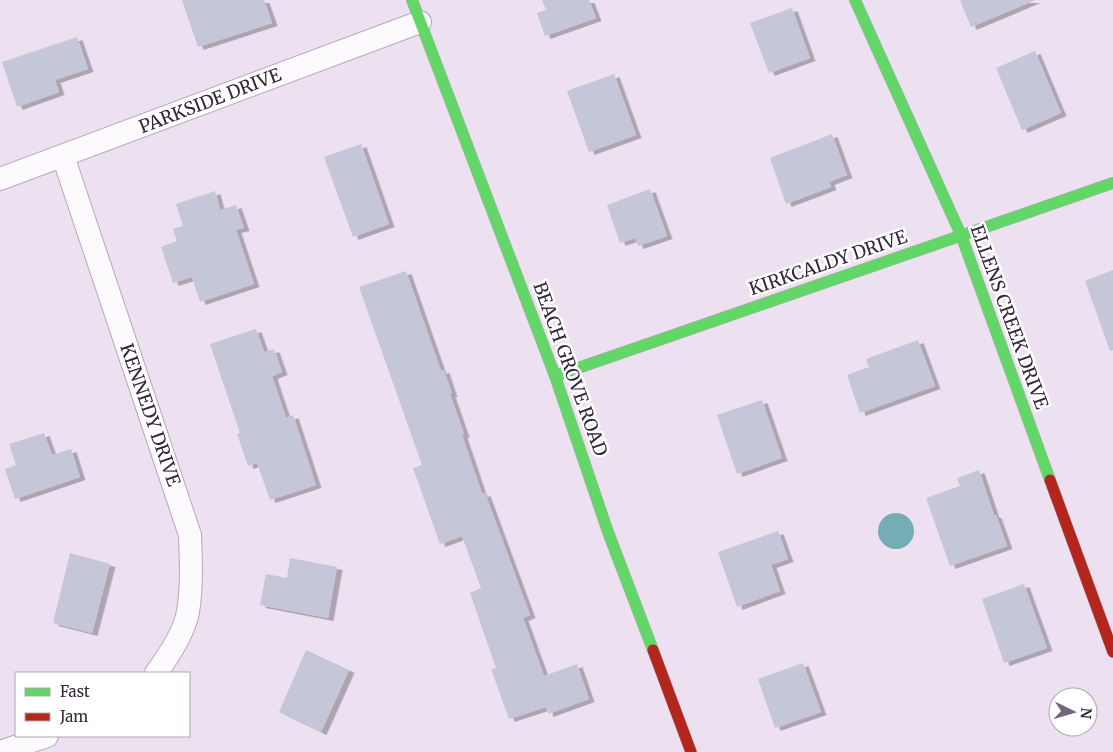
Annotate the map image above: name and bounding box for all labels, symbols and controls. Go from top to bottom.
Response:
street label: PARKSIDE DRIVE [135,63,285,138]
street label: ELLENS CREEK DRIVE [965,222,1054,413]
street label: KIRKCALDY DRIVE [746,225,910,300]
street label: BEACH GROVE ROAD [528,279,613,459]
street label: KENNEDY DRIVE [115,340,186,490]
legend [15,672,190,737]
text: Fast [60,682,90,701]
north arrow [1048,687,1098,737]
text: Jam [59,707,88,726]
text: N [1077,707,1095,719]

